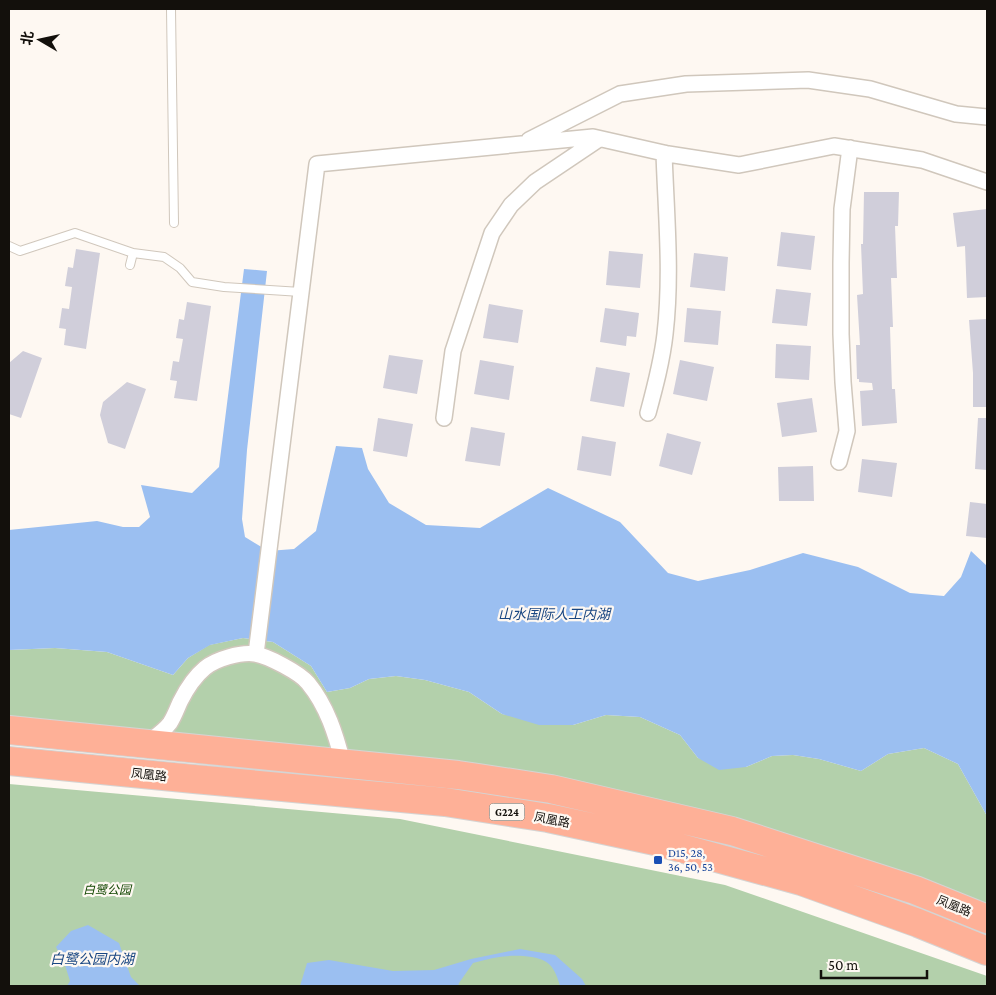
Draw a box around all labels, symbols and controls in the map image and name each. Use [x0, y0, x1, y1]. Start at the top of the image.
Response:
north arrow [15, 15, 65, 65]
text: 北 [18, 30, 36, 46]
water label: 山水国际人工内湖 [498, 606, 612, 622]
street label: 凤凰路 [130, 766, 168, 784]
road number: G224 [490, 804, 524, 820]
street label: 凤凰路 [533, 810, 571, 830]
place label: D15, 28, 36, 50, 53 [668, 846, 713, 874]
marker: D15, 28, 36, 50, 53 [652, 854, 664, 866]
park label: 白鹭公园 [83, 883, 133, 897]
street label: 凤凰路 [935, 893, 973, 919]
scale bar [821, 948, 927, 980]
water label: 白鹭公园内湖 [50, 951, 136, 967]
text: 50 m [828, 957, 858, 973]

